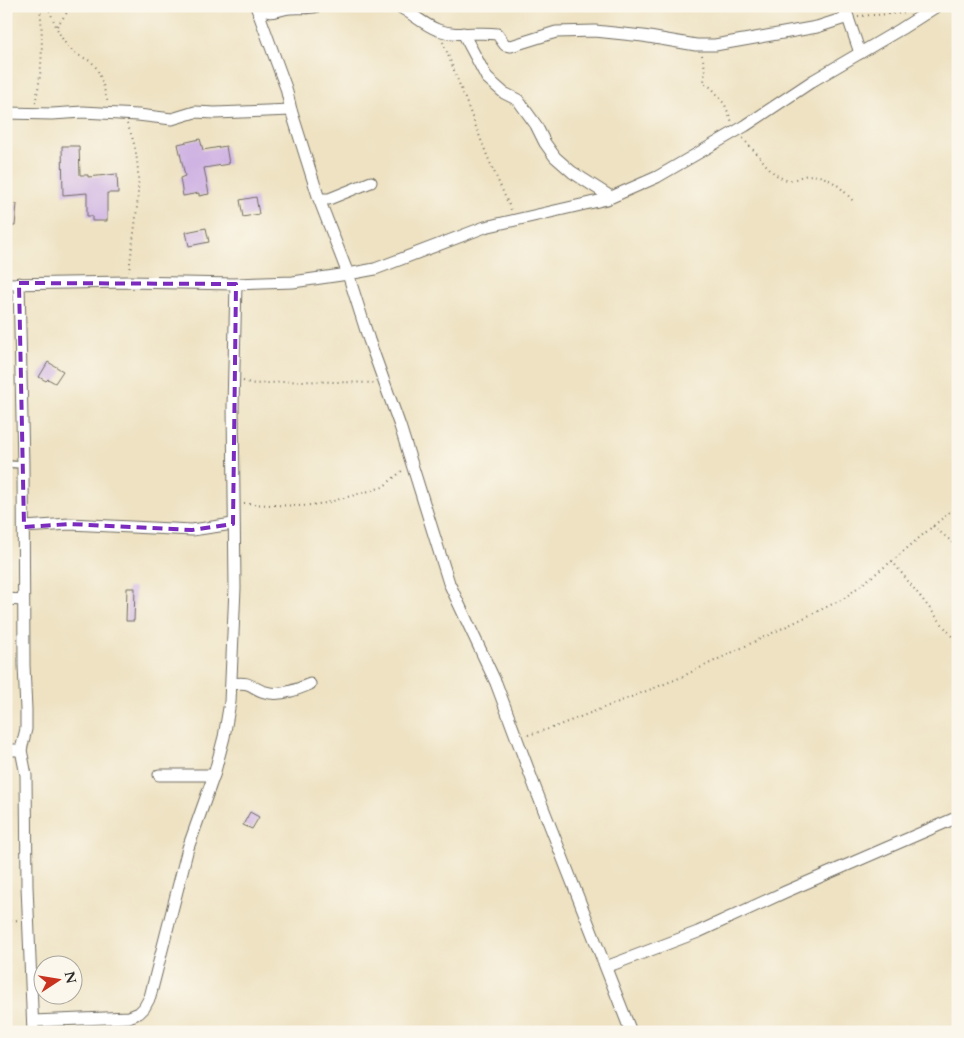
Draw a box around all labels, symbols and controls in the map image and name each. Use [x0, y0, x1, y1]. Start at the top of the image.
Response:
north arrow [32, 956, 82, 1006]
text: N [60, 969, 81, 985]

